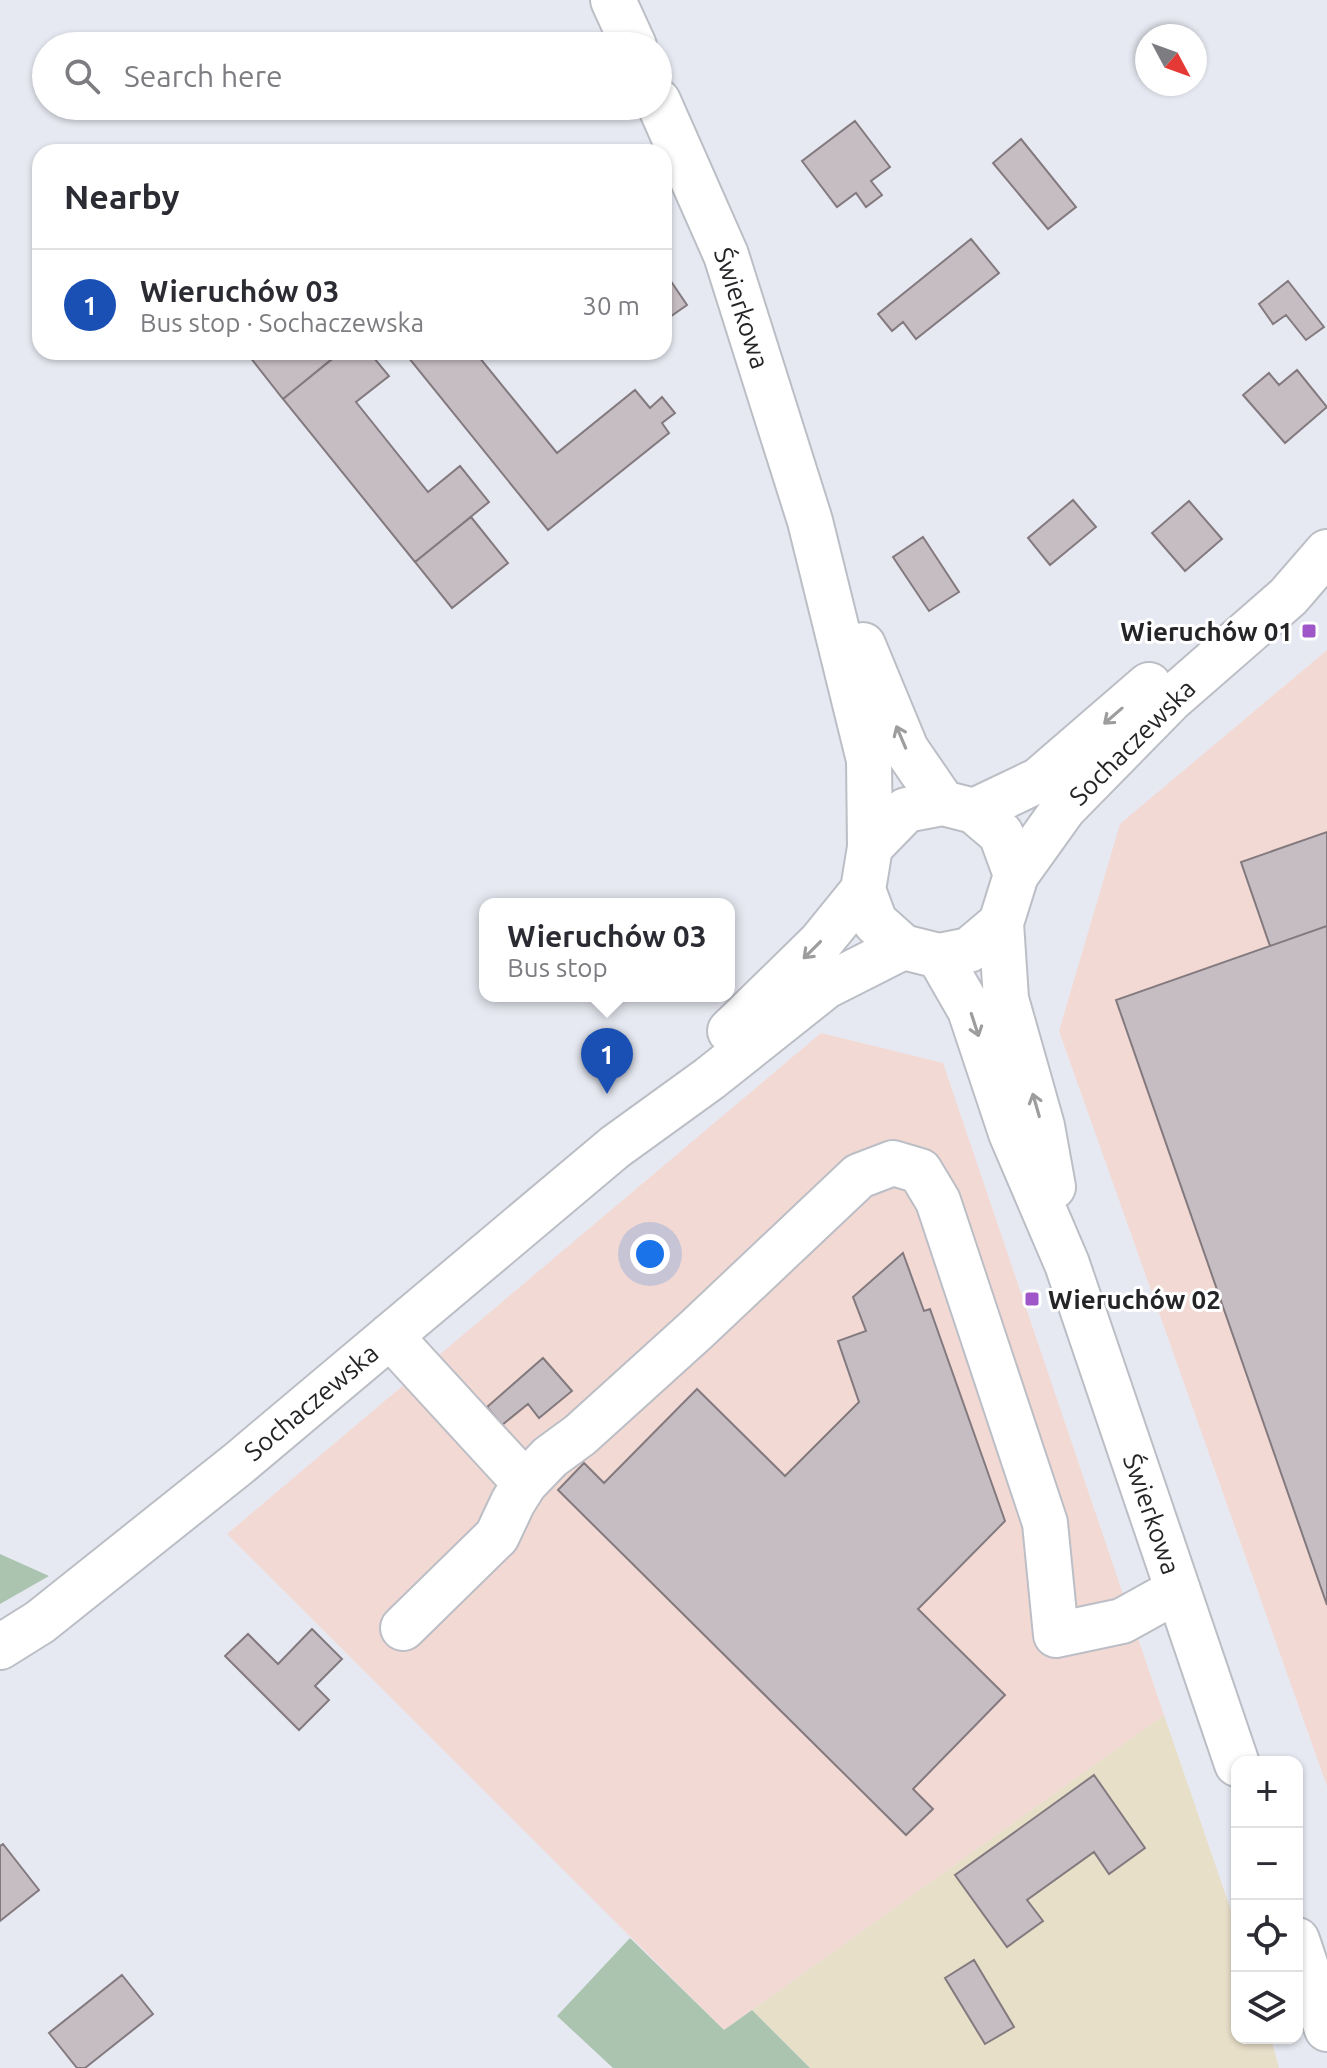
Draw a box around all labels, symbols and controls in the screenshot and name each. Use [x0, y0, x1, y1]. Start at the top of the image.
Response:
north arrow [1135, 24, 1207, 96]
search box [32, 32, 672, 120]
icon: search [60, 54, 104, 98]
text: Search here [124, 59, 283, 93]
text: Nearby [64, 177, 179, 215]
street label: Świerkowa [709, 244, 775, 372]
text: Wieruchów 03 [140, 274, 339, 308]
text: 1 [83, 291, 97, 320]
text: 30 m [582, 291, 640, 320]
text: Bus stop · Sochaczewska [140, 308, 424, 337]
place label: Wieruchów 01 [1120, 617, 1293, 646]
marker: Wieruchów 01 [1300, 622, 1318, 640]
street label: Sochaczewska [1063, 673, 1201, 811]
one-way arrow [1103, 707, 1124, 725]
one-way arrow [893, 725, 908, 750]
popup [479, 898, 735, 1002]
text: Wieruchów 03 [507, 919, 707, 953]
one-way arrow [803, 940, 822, 960]
text: Bus stop [507, 953, 608, 982]
one-way arrow [968, 1013, 983, 1038]
pin: 1 [581, 1028, 633, 1094]
one-way arrow [1028, 1093, 1043, 1119]
your location [630, 1234, 670, 1274]
place label: Wieruchów 02 [1048, 1285, 1221, 1314]
marker: Wieruchów 02 [1023, 1290, 1041, 1308]
street label: Sochaczewska [238, 1338, 384, 1466]
street label: Świerkowa [1118, 1450, 1186, 1578]
map controls [1231, 1756, 1303, 2044]
button: + [1231, 1756, 1303, 1828]
button: − [1231, 1828, 1303, 1900]
button: locate [1231, 1900, 1303, 1972]
button: layers [1231, 1972, 1303, 2044]

